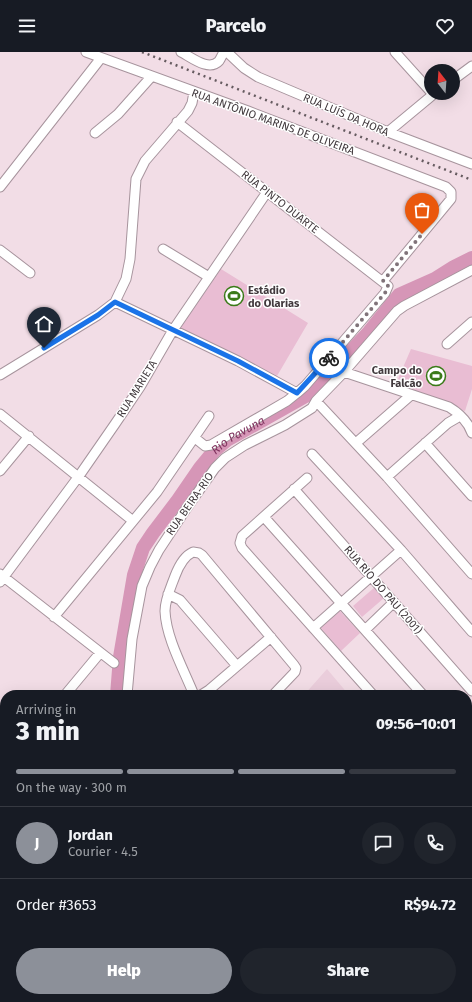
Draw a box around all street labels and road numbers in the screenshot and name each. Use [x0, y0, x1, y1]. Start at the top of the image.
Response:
street label: RUA ANTÔNIO MARINS DE OLIVEIRA [190, 85, 357, 158]
street label: RUA LUÍS DA HORA [301, 90, 392, 139]
street label: RUA PINTO DUARTE [239, 168, 321, 236]
street label: RUA MARIETA [114, 357, 160, 420]
street label: RUA BEIRA-RIO [164, 470, 216, 538]
street label: RUA RIO DO PAU (2001) [341, 543, 425, 637]

